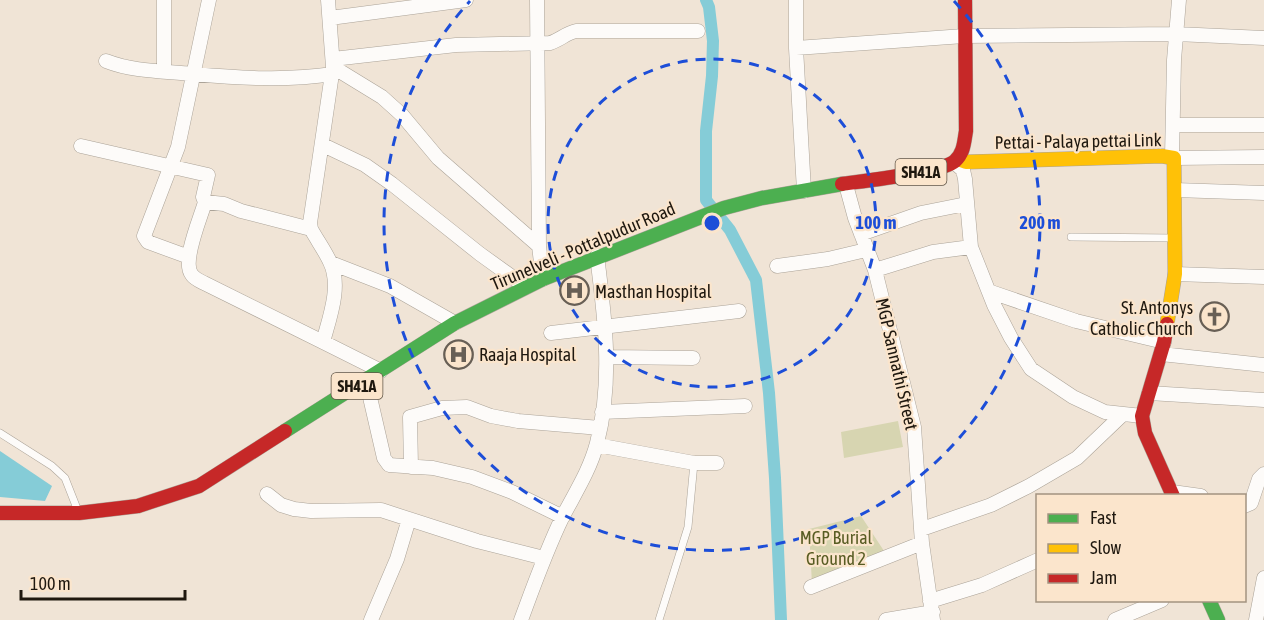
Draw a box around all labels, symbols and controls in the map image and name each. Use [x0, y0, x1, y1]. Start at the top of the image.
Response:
street label: Pettai - Palaya pettai Link [994, 129, 1162, 153]
road number: SH41A [896, 159, 946, 185]
street label: Tirunelveli - Pottalpudur Road [488, 198, 678, 294]
text: 100 m [856, 212, 896, 233]
text: 200 m [1020, 212, 1060, 233]
centre of rings [702, 213, 722, 233]
hospital icon: Masthan Hospital [558, 275, 590, 307]
place label: Masthan Hospital [595, 281, 712, 302]
street label: MGP Sannathi Street [872, 296, 922, 432]
place label: St. Antonys Catholic Church [1090, 297, 1193, 339]
church icon: St. Antonys Catholic Church [1198, 301, 1230, 333]
hospital icon: Raaja Hospital [442, 338, 474, 370]
place label: Raaja Hospital [479, 344, 576, 365]
road number: SH41A [332, 373, 382, 399]
legend [1036, 494, 1246, 602]
text: Fast [1090, 507, 1117, 528]
park label: MGP Burial Ground 2 [800, 527, 873, 569]
text: Slow [1090, 537, 1121, 558]
scale bar [21, 563, 184, 601]
text: Jam [1090, 567, 1117, 588]
text: 100 m [30, 573, 71, 594]

